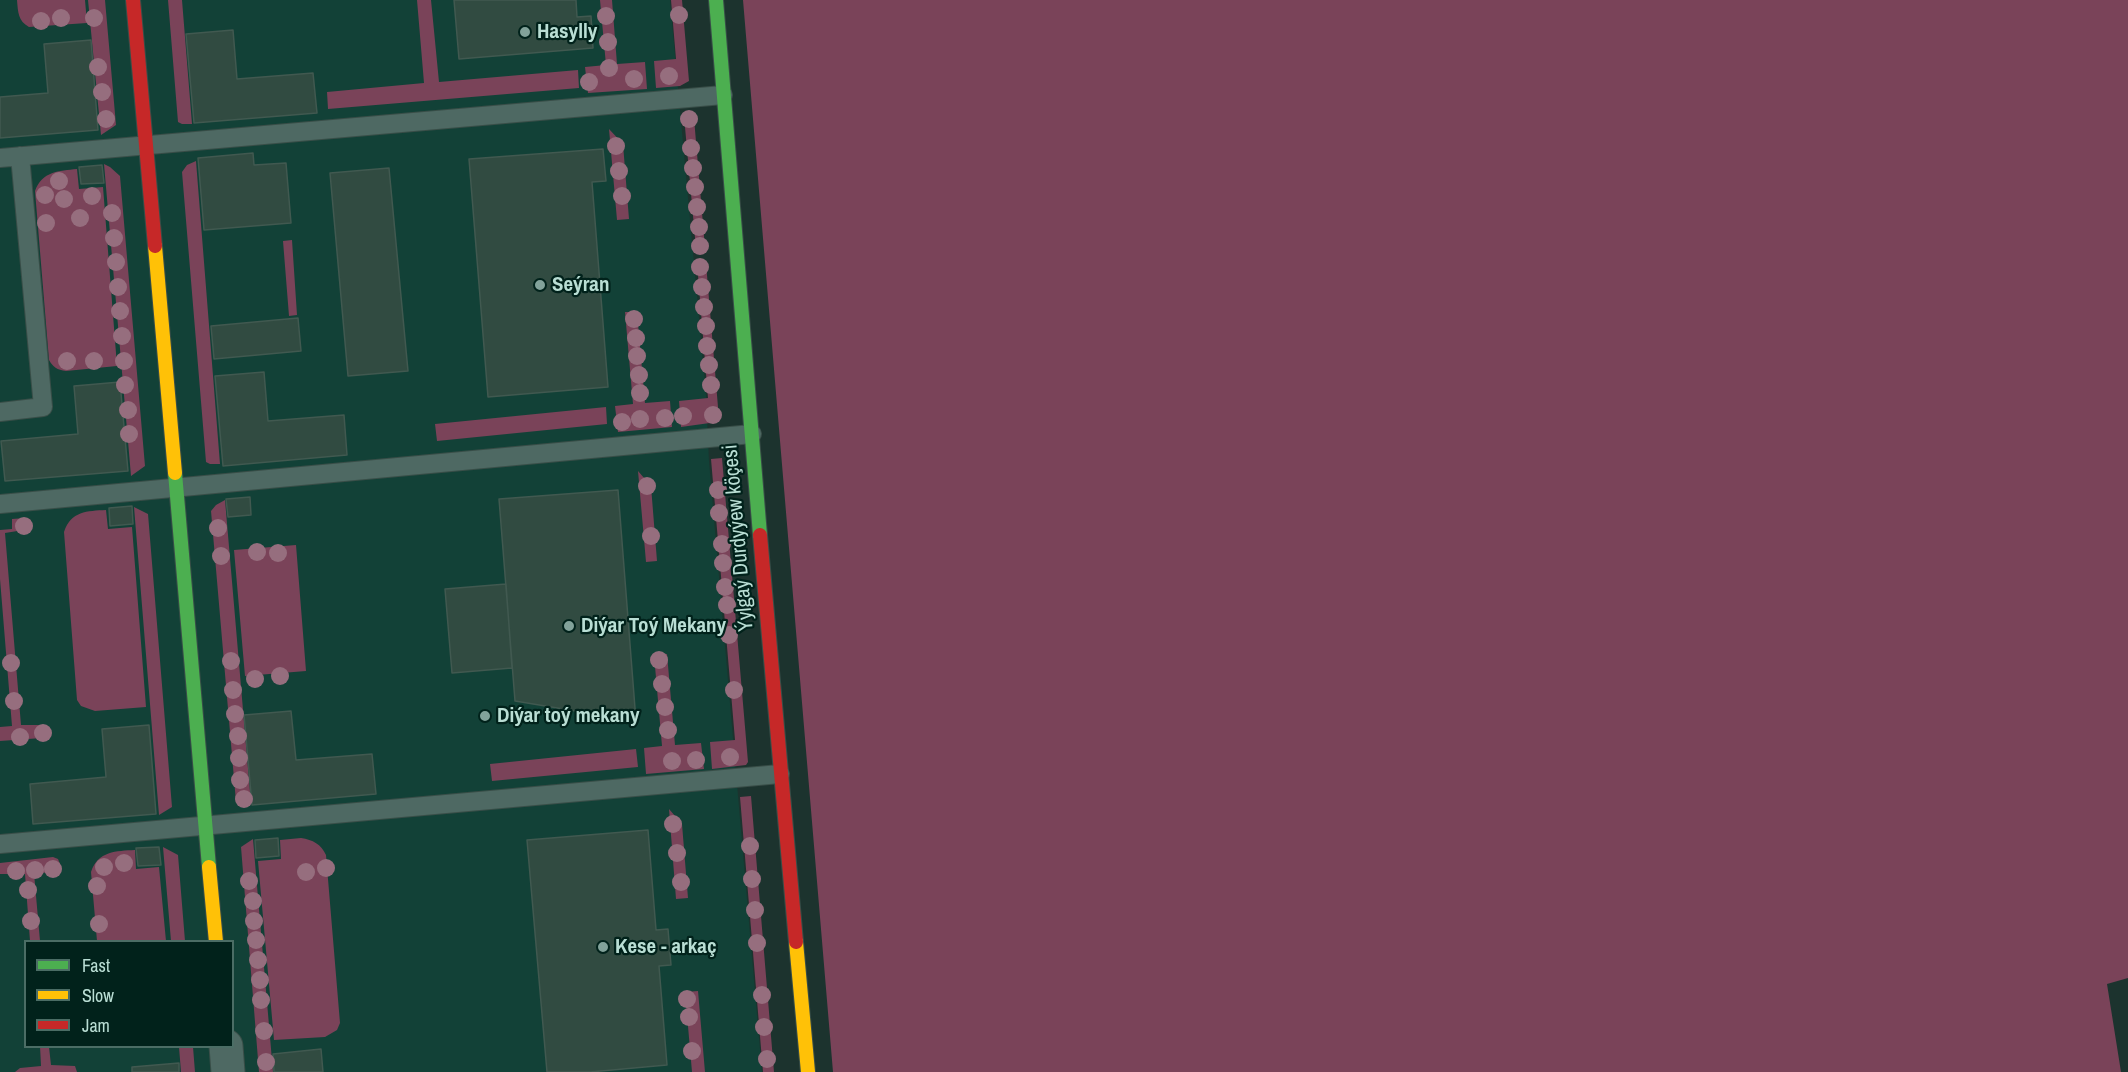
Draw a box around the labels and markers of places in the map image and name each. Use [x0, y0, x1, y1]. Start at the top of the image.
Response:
place label: Hasylly [537, 19, 597, 45]
marker: Hasylly [518, 25, 532, 39]
place label: Seýran [552, 272, 609, 298]
marker: Seýran [533, 278, 547, 292]
place label: Diýar Toý Mekany [581, 613, 726, 639]
marker: Diýar Toý Mekany [562, 619, 576, 633]
place label: Diýar toý mekany [497, 703, 640, 729]
marker: Diýar toý mekany [478, 709, 492, 723]
place label: Kese - arkaç [615, 934, 716, 960]
marker: Kese - arkaç [596, 940, 610, 954]

